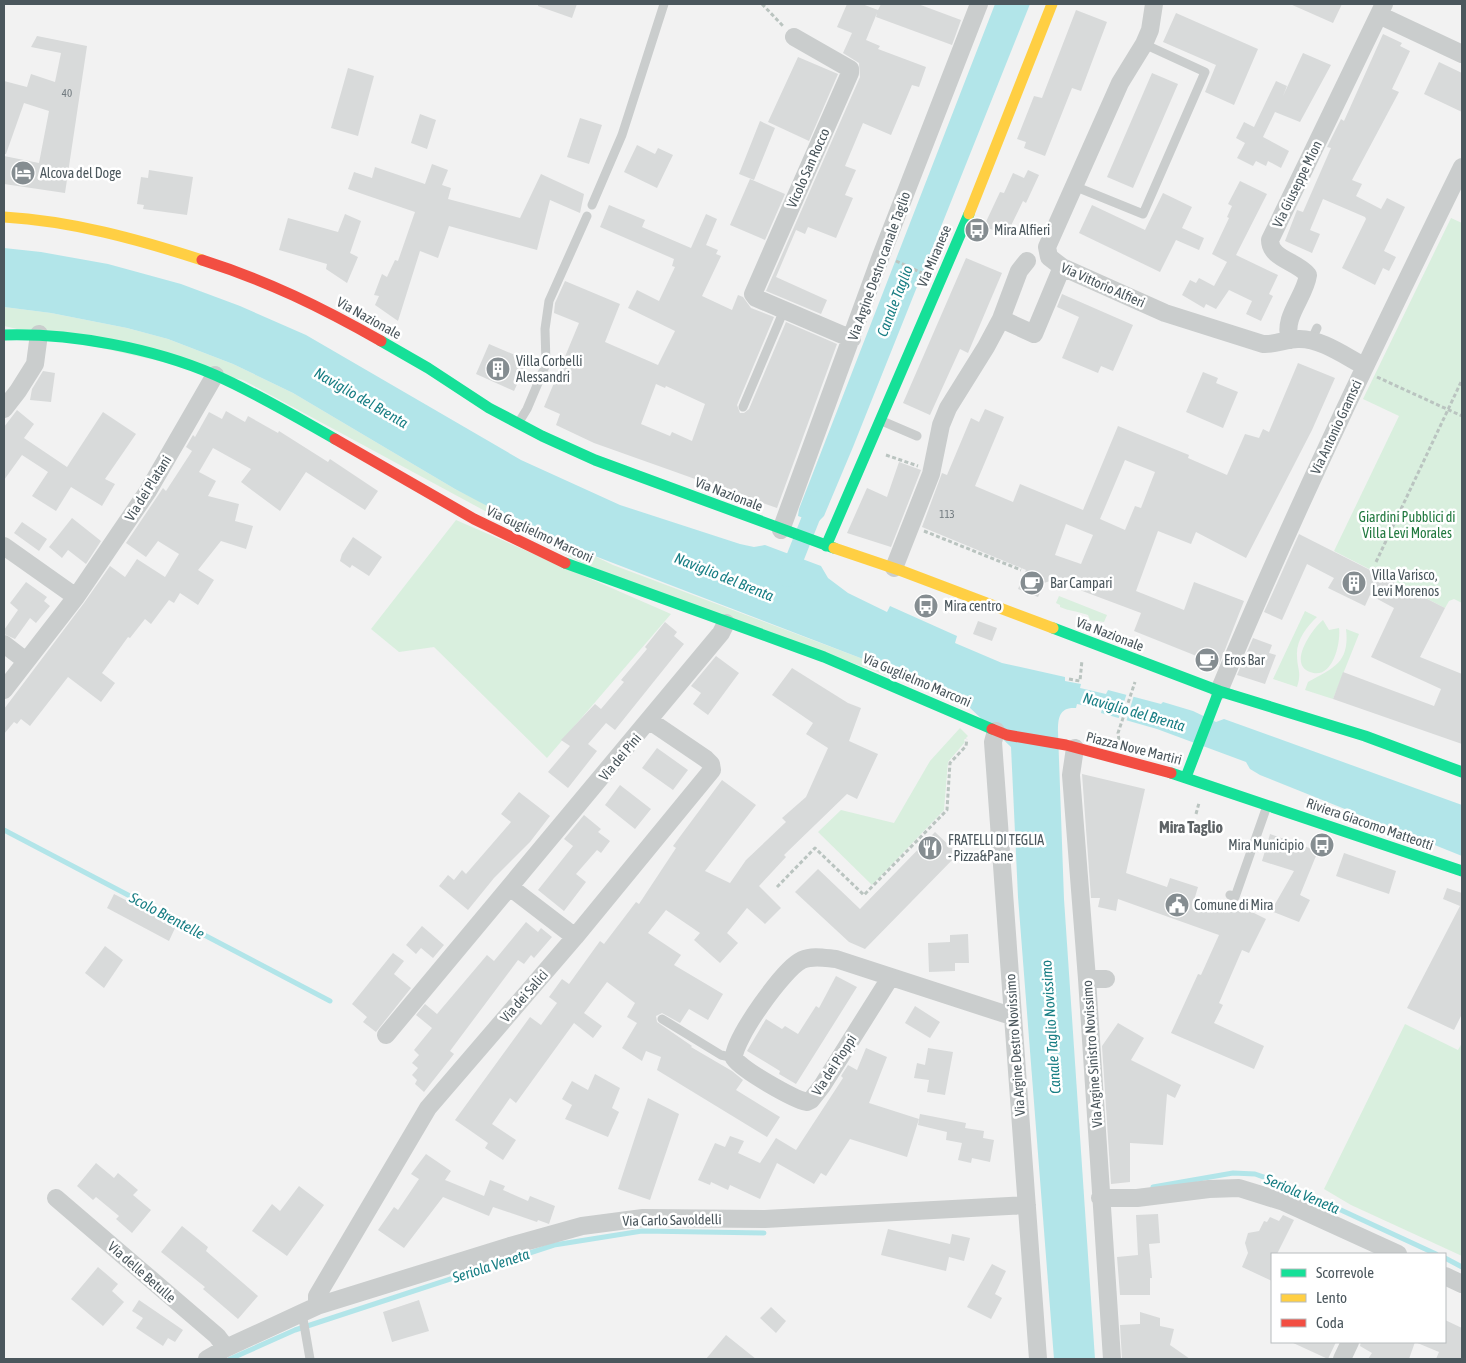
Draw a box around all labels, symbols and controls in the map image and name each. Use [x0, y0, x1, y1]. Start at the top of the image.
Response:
house number: 40 [62, 87, 72, 99]
street label: Vicolo San Rocco [783, 126, 833, 210]
street label: Via Giuseppe Mion [1269, 138, 1325, 230]
hotel icon: Alcova del Doge [10, 160, 36, 186]
place label: Alcova del Doge [40, 165, 121, 181]
street label: Via Argine Destro canale Taglio [845, 189, 913, 343]
bus stop icon: Mira Alfieri [964, 217, 990, 243]
place label: Mira Alfieri [994, 222, 1050, 238]
street label: Via Miranese [914, 223, 954, 289]
street label: Via Vittorio Alfieri [1058, 259, 1148, 311]
water label: Canale Taglio [873, 263, 916, 339]
street label: Via Nazionale [334, 294, 404, 342]
place label: Villa Corbelli Alessandri [516, 353, 583, 385]
building icon: Villa Corbelli Alessandri [485, 356, 511, 382]
water label: Naviglio del Brenta [311, 364, 411, 431]
street label: Via Antonio Gramsci [1307, 377, 1365, 477]
street label: Via dei Platani [122, 452, 174, 524]
street label: Via Nazionale [693, 474, 765, 514]
street label: Via Guglielmo Marconi [484, 502, 596, 566]
house number: 113 [939, 508, 955, 520]
park label: Giardini Pubblici di Villa Levi Morales [1358, 509, 1456, 541]
water label: Naviglio del Brenta [672, 549, 776, 604]
place label: Villa Varisco, Levi Morenos [1372, 567, 1439, 599]
cafe icon: Bar Campari [1019, 570, 1045, 596]
building icon: Villa Varisco, Levi Morenos [1341, 570, 1367, 596]
place label: Bar Campari [1050, 575, 1113, 591]
bus stop icon: Mira centro [913, 593, 939, 619]
place label: Mira centro [944, 598, 1002, 614]
street label: Via Nazionale [1074, 614, 1146, 654]
cafe icon: Eros Bar [1194, 647, 1220, 673]
street label: Via Guglielmo Marconi [860, 650, 974, 710]
place label: Eros Bar [1224, 652, 1266, 668]
water label: Naviglio del Brenta [1081, 689, 1187, 734]
street label: Piazza Nove Martiri [1085, 728, 1183, 768]
street label: Via dei Pini [596, 730, 644, 784]
street label: Riviera Giacomo Matteotti [1304, 795, 1436, 853]
district label: Mira Taglio [1159, 818, 1224, 836]
place label: FRATELLI DI TEGLIA - Pizza&Pane [948, 832, 1044, 864]
bus stop icon: Mira Municipio [1309, 832, 1335, 858]
restaurant icon: FRATELLI DI TEGLIA - Pizza&Pane [917, 835, 943, 861]
place label: Mira Municipio [1228, 837, 1304, 853]
water label: Scolo Brentelle [126, 888, 208, 943]
public building icon: Comune di Mira [1164, 892, 1190, 918]
place label: Comune di Mira [1194, 897, 1274, 913]
water label: Canale Taglio Novissimo [1037, 960, 1064, 1095]
street label: Via dei Salici [497, 966, 551, 1026]
street label: Via Argine Destro Novissimo [1002, 973, 1028, 1117]
street label: Via Argine Sinistro Novissimo [1079, 980, 1105, 1128]
street label: Via dei Pioppi [808, 1031, 860, 1099]
water label: Seriola Veneta [1261, 1170, 1342, 1217]
street label: Via Carlo Savoldelli [622, 1211, 722, 1229]
street label: Via delle Betulle [105, 1238, 179, 1306]
water label: Seriola Veneta [449, 1245, 531, 1286]
legend [1271, 1253, 1446, 1343]
text: Scorrevole [1316, 1264, 1374, 1281]
text: Lento [1316, 1289, 1347, 1306]
text: Coda [1316, 1314, 1344, 1331]

